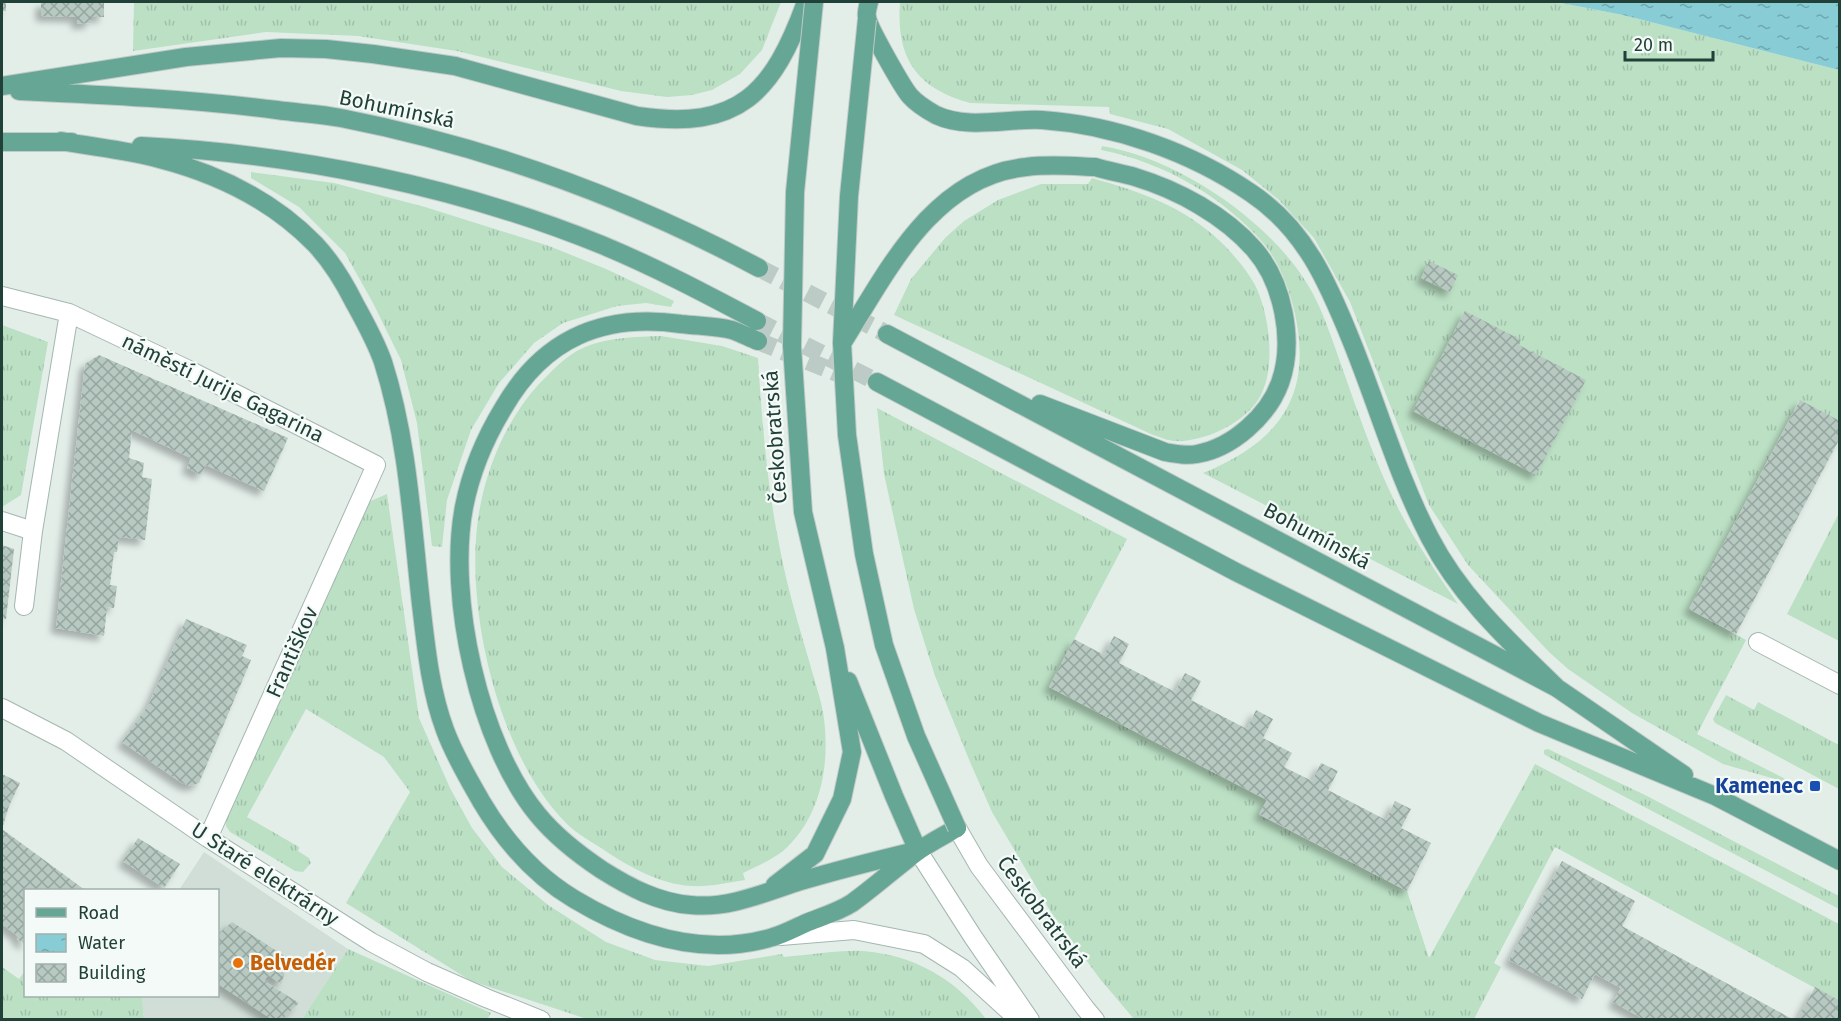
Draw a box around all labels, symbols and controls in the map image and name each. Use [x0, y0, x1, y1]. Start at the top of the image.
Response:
scale bar [1625, 24, 1714, 62]
text: 20 m [1634, 34, 1673, 56]
street label: Bohumínská [337, 84, 457, 134]
street label: náměstí Jurije Gagarina [118, 328, 328, 448]
street label: Českobratrská [757, 369, 793, 505]
street label: Bohumínská [1259, 497, 1375, 575]
street label: Františkov [260, 602, 324, 702]
place label: Kamenec [1715, 773, 1803, 799]
marker: Kamenec [1808, 779, 1822, 793]
street label: U Staré elektrárny [186, 817, 344, 932]
street label: Českobratrská [991, 851, 1093, 973]
legend [24, 889, 219, 997]
text: Road [78, 902, 120, 924]
text: Water [78, 932, 125, 954]
place label: Belvedér [250, 950, 336, 976]
marker: Belvedér [231, 956, 245, 970]
text: Building [78, 962, 146, 984]

